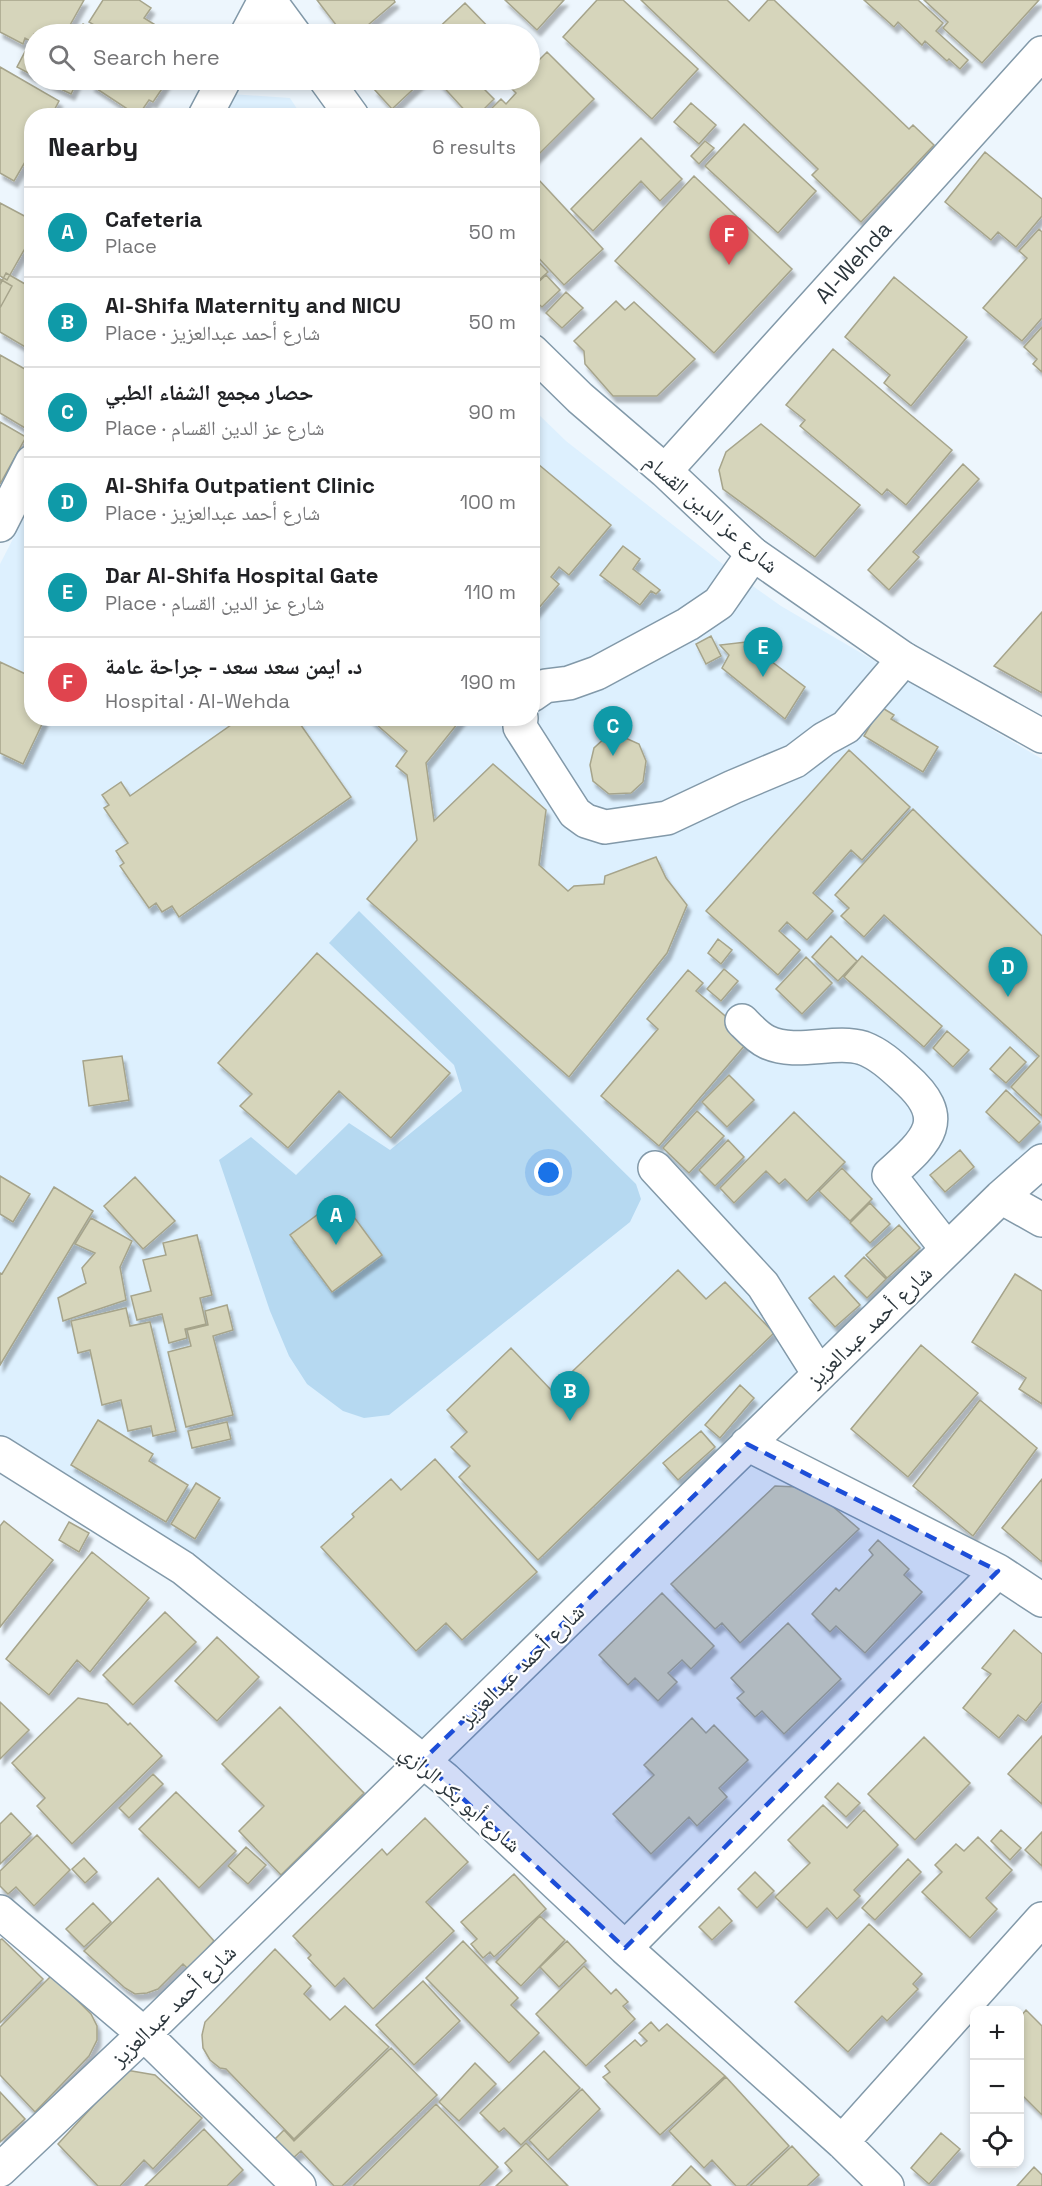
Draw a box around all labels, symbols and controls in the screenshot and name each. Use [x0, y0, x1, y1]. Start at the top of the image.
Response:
search box [24, 24, 540, 90]
icon: search [45, 41, 78, 74]
text: Search here [93, 43, 220, 71]
text: Nearby [48, 130, 138, 164]
text: 6 results [432, 134, 516, 160]
text: Cafeteria [105, 205, 202, 233]
street label: Al-Wehda [809, 215, 897, 309]
pin: F [710, 216, 748, 265]
text: A [61, 219, 74, 245]
text: 50 m [469, 219, 516, 245]
text: Place [105, 233, 157, 259]
text: Al-Shifa Maternity and NICU [105, 291, 401, 319]
text: B [61, 309, 74, 335]
text: 50 m [469, 309, 516, 335]
text: Place · شارع أحمد عبدالعزيز [105, 320, 320, 346]
text: حصار مجمع الشفاء الطبي [105, 378, 314, 406]
text: C [61, 399, 74, 425]
text: 90 m [469, 399, 516, 425]
text: Place · شارع عز الدين القسام [105, 415, 324, 441]
street label: شارع عز الدين القسام [638, 447, 785, 580]
text: Al-Shifa Outpatient Clinic [105, 471, 375, 499]
text: D [61, 489, 74, 515]
text: 100 m [460, 489, 516, 515]
text: Place · شارع أحمد عبدالعزيز [105, 500, 320, 526]
text: Dar Al-Shifa Hospital Gate [105, 561, 378, 589]
text: E [62, 579, 73, 605]
text: 110 m [464, 579, 516, 605]
text: Place · شارع عز الدين القسام [105, 590, 324, 616]
pin: E [744, 628, 783, 677]
text: د. ايمن سعد سعد - جراحة عامة [105, 652, 362, 680]
text: F [62, 669, 73, 695]
text: 190 m [460, 669, 516, 695]
text: Hospital · Al-Wehda [105, 688, 290, 714]
pin: C [594, 706, 632, 756]
pin: D [988, 948, 1028, 997]
your location [534, 1158, 563, 1187]
pin: A [316, 1196, 356, 1245]
street label: شارع أحمد عبدالعزيز [800, 1259, 938, 1394]
pin: B [550, 1372, 590, 1421]
street label: شارع أحمد عبدالعزيز [452, 1598, 590, 1733]
street label: شارع أبو بكر الرازي [392, 1738, 527, 1861]
street label: شارع أحمد عبدالعزيز [104, 1938, 242, 2073]
map controls [970, 2006, 1024, 2168]
button: + [970, 2006, 1024, 2060]
button: − [970, 2060, 1024, 2114]
button: locate [970, 2114, 1024, 2168]

